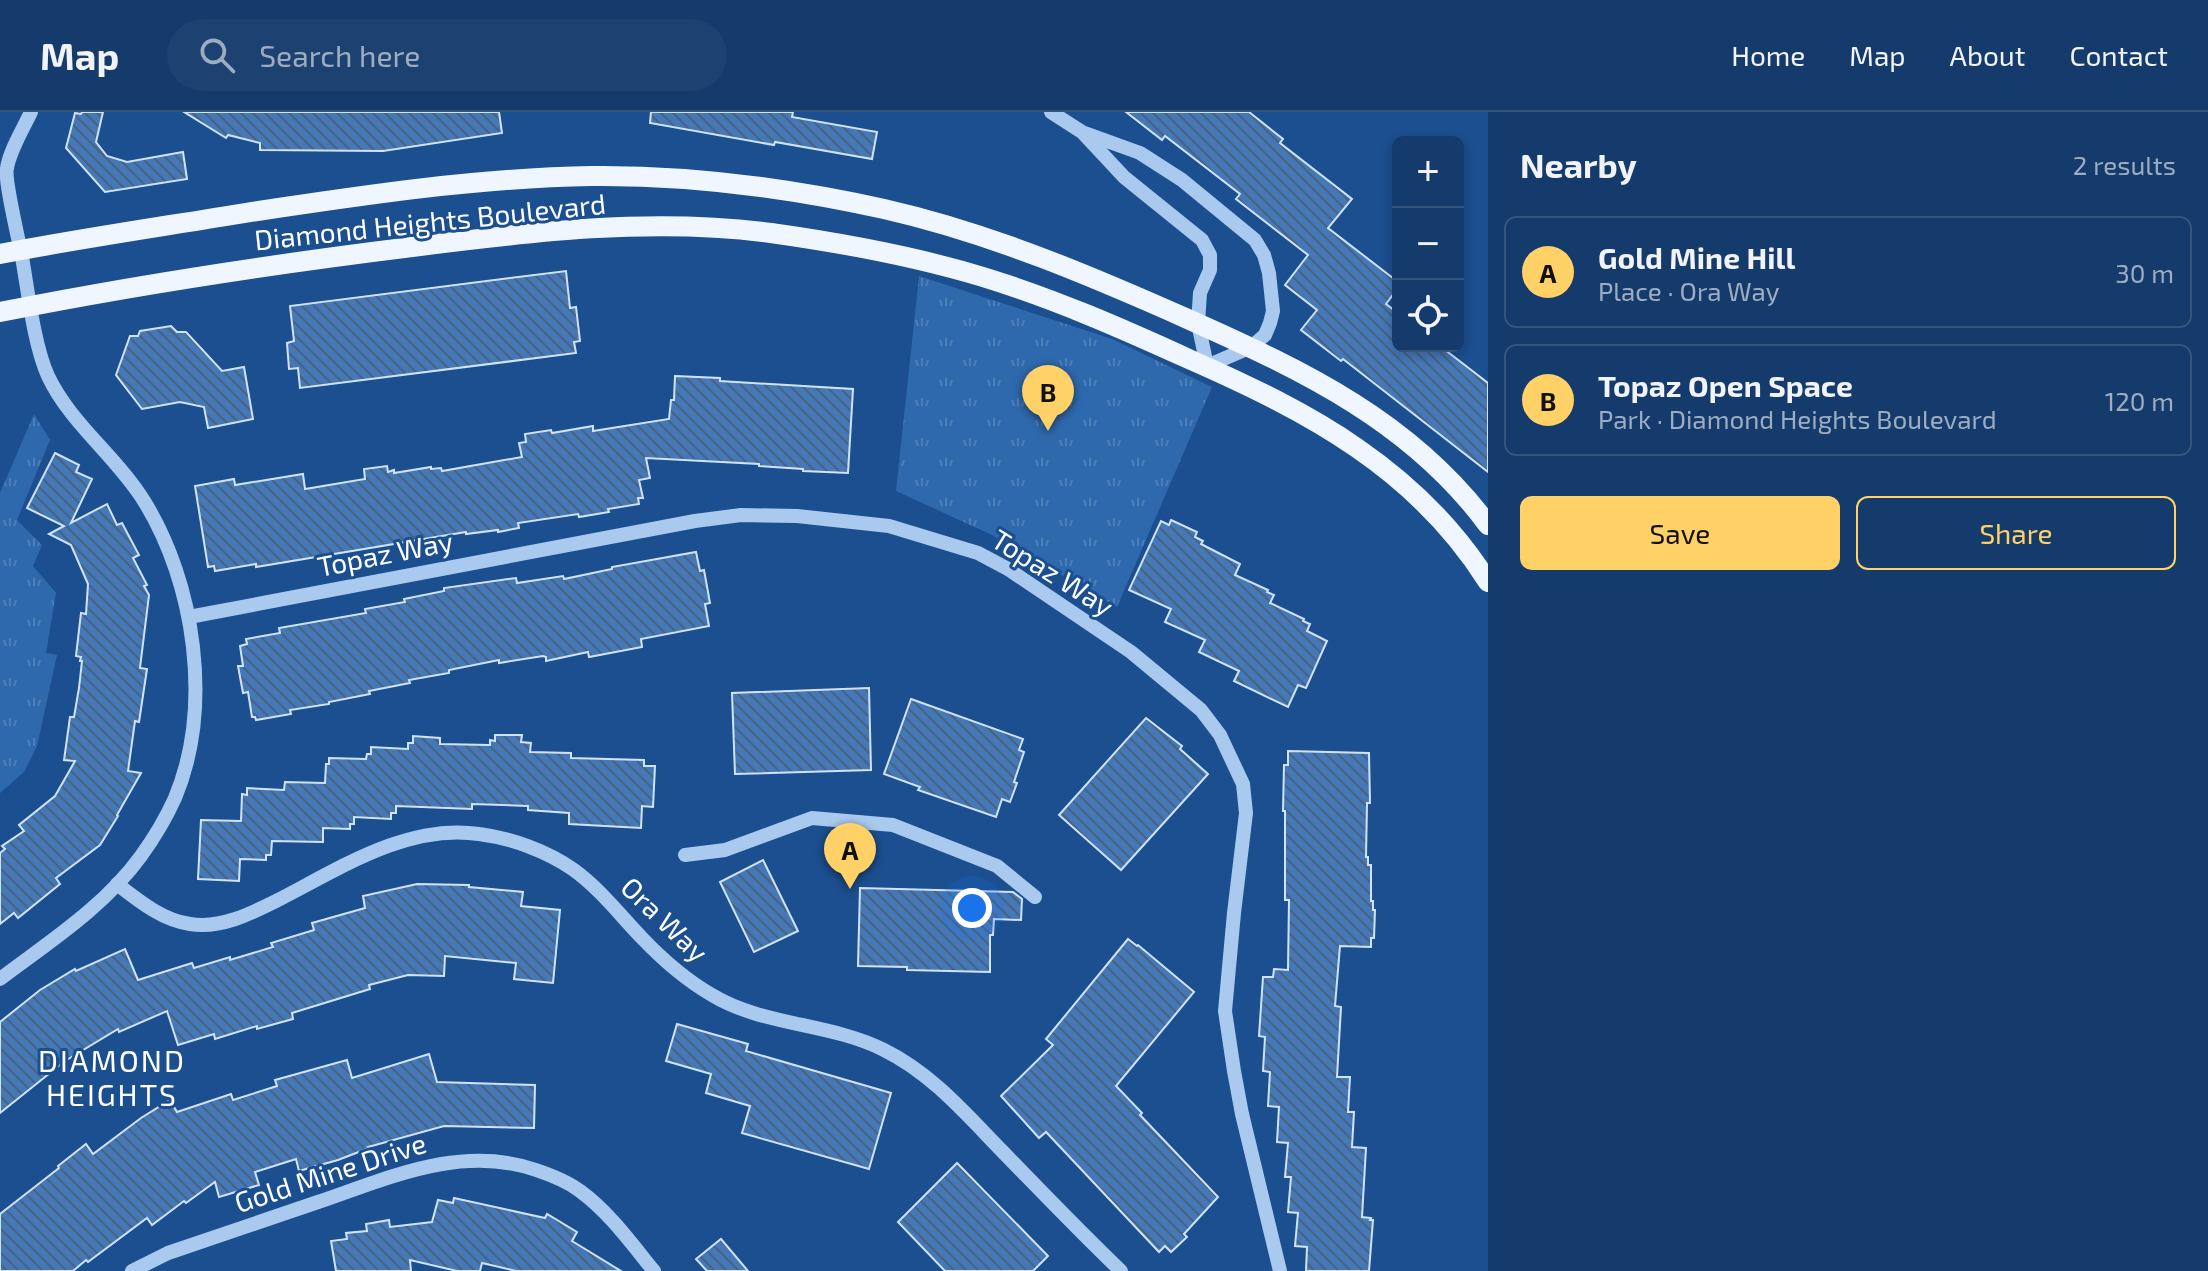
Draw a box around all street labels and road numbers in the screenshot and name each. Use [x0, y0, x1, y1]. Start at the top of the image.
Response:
street label: Diamond Heights Boulevard [253, 186, 607, 256]
street label: Topaz Way [986, 521, 1120, 623]
street label: Topaz Way [314, 523, 456, 583]
street label: Ora Way [614, 869, 716, 969]
street label: Gold Mine Drive [230, 1125, 430, 1219]

